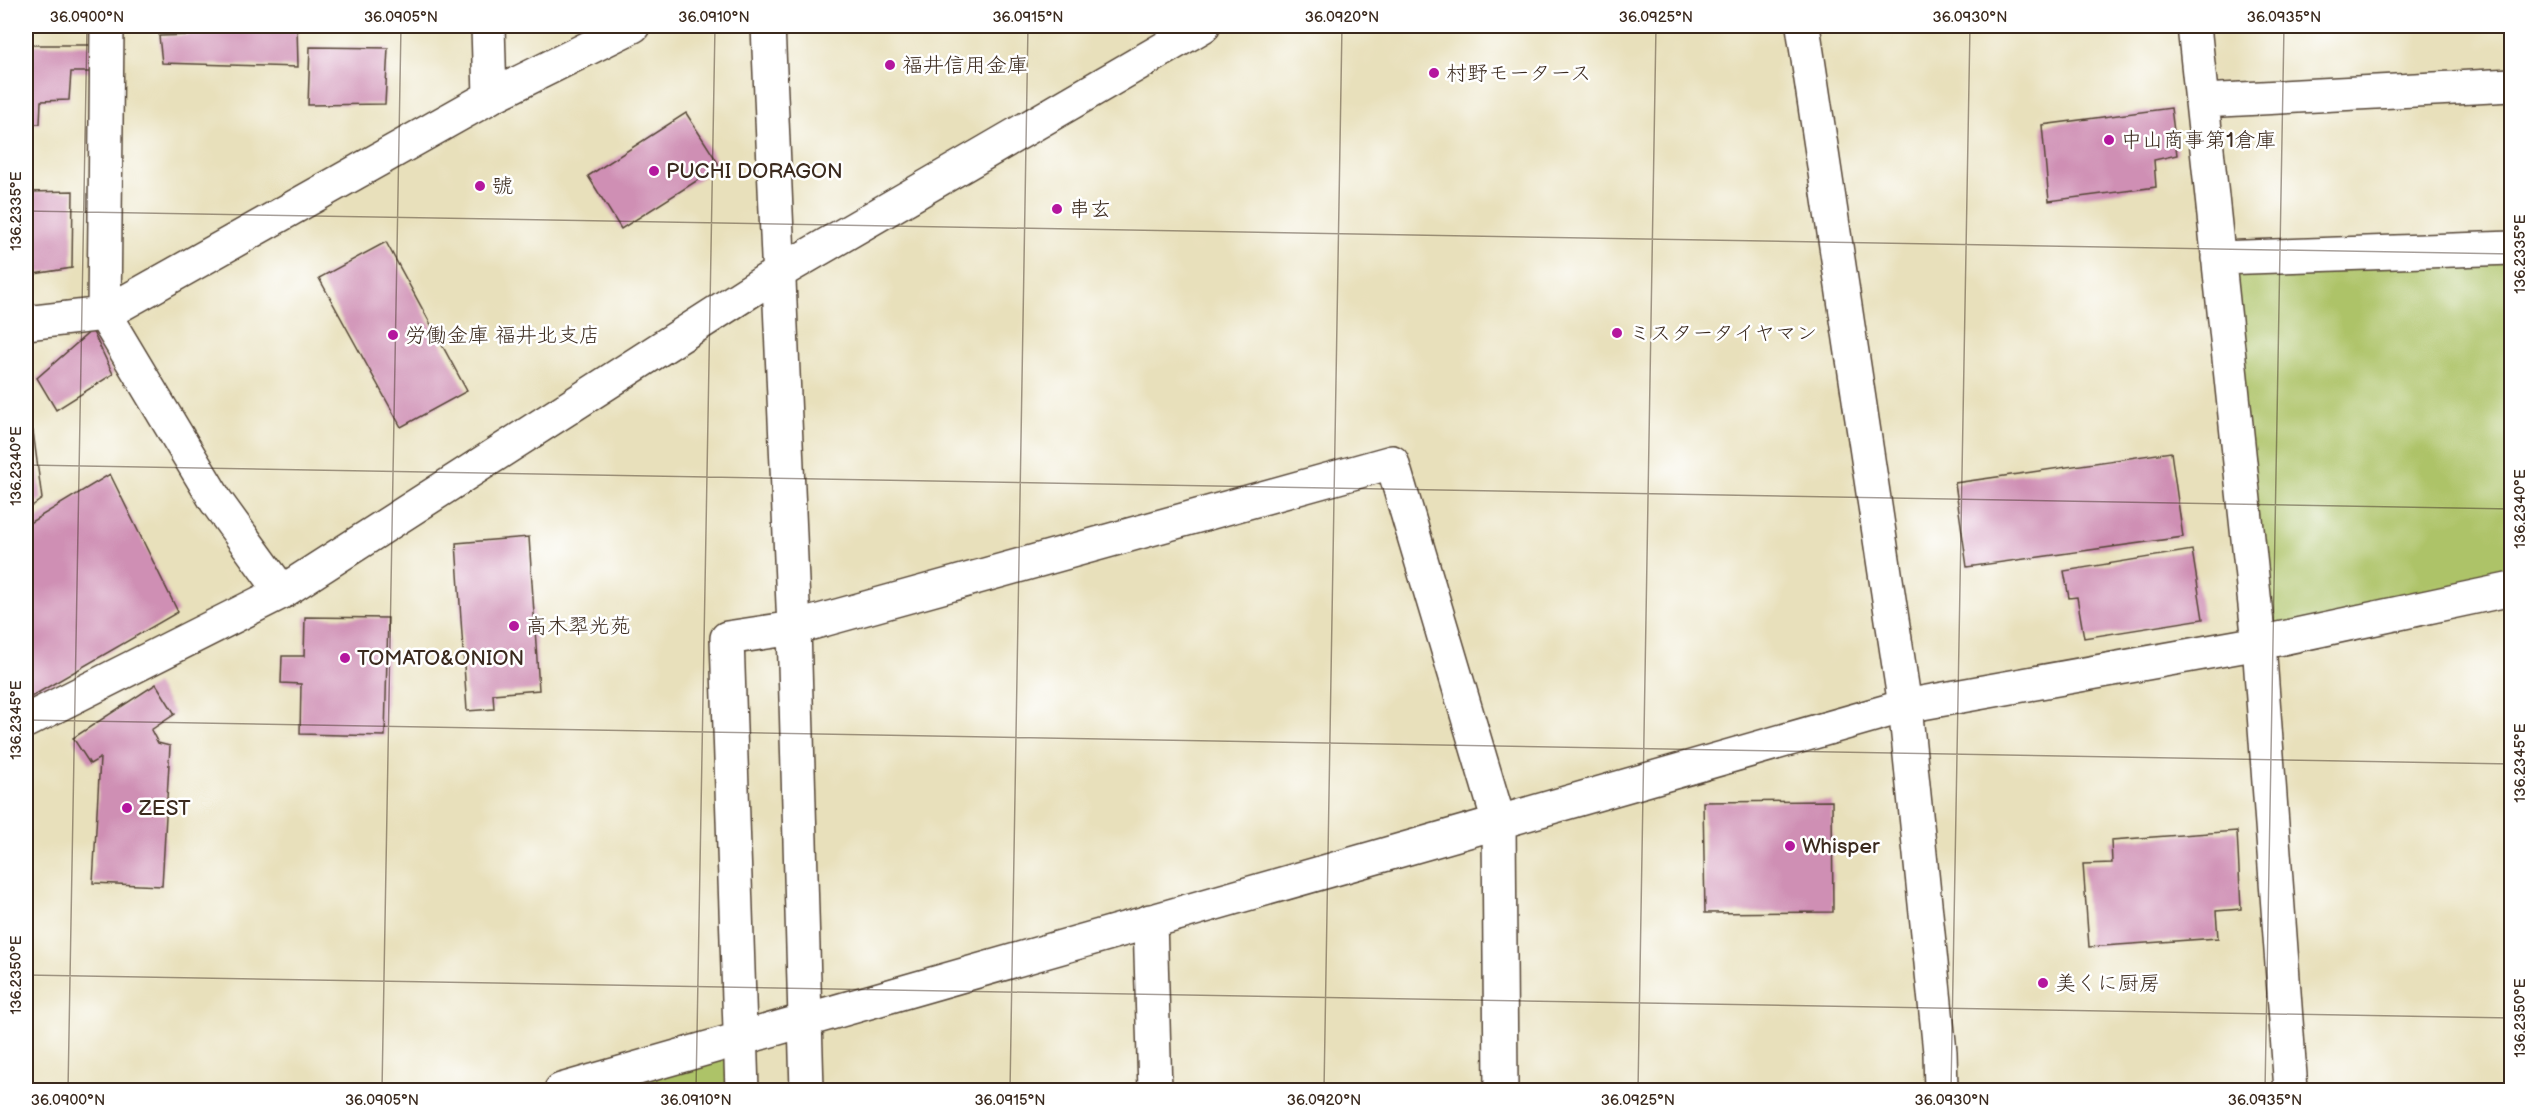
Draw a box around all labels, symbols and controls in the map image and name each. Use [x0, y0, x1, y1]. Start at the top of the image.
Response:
text: 36.0900°N [50, 8, 124, 27]
text: 36.0905°N [364, 8, 438, 27]
text: 36.0910°N [678, 8, 750, 27]
text: 36.0915°N [992, 8, 1064, 27]
text: 36.0920°N [1305, 8, 1379, 27]
text: 36.0925°N [1619, 8, 1693, 27]
text: 36.0930°N [1932, 8, 2008, 27]
text: 36.0935°N [2247, 8, 2321, 27]
place label: 福井信用金庫 [902, 53, 1028, 78]
marker: 福井信用金庫 [883, 58, 897, 72]
place label: 村野モータース [1446, 61, 1591, 86]
marker: 村野モータース [1427, 66, 1441, 80]
place label: 中山商事第1倉庫 [2121, 128, 2276, 153]
marker: 中山商事第1倉庫 [2102, 133, 2116, 147]
place label: PUCHI DORAGON [666, 159, 843, 184]
marker: PUCHI DORAGON [647, 164, 661, 178]
text: 136.2335°E [7, 171, 26, 251]
place label: 號 [492, 174, 513, 199]
marker: 號 [473, 179, 487, 193]
place label: 串玄 [1069, 197, 1111, 222]
marker: 串玄 [1050, 202, 1064, 216]
text: 136.2335°E [2511, 214, 2530, 294]
place label: ミスタータイヤマン [1629, 321, 1817, 346]
place label: 労働金庫 福井北支店 [405, 323, 600, 348]
marker: ミスタータイヤマン [1610, 326, 1624, 340]
marker: 労働金庫 福井北支店 [386, 328, 400, 342]
text: 136.2340°E [7, 426, 26, 506]
text: 136.2340°E [2511, 469, 2530, 549]
place label: 高木翆光苑 [526, 614, 631, 639]
marker: 高木翆光苑 [507, 619, 521, 633]
place label: TOMATO&ONION [357, 646, 524, 671]
marker: TOMATO&ONION [338, 651, 352, 665]
text: 136.2345°E [7, 680, 26, 760]
text: 136.2345°E [2511, 723, 2530, 803]
place label: ZEST [138, 796, 191, 821]
marker: ZEST [120, 801, 134, 815]
place label: Whisper [1802, 834, 1880, 859]
marker: Whisper [1783, 839, 1797, 853]
text: 136.2350°E [7, 935, 26, 1015]
place label: 美くに厨房 [2055, 971, 2160, 996]
marker: 美くに厨房 [2036, 976, 2050, 990]
text: 136.2350°E [2511, 978, 2530, 1058]
text: 36.0900°N [31, 1091, 105, 1110]
text: 36.0905°N [345, 1091, 419, 1110]
text: 36.0910°N [660, 1091, 732, 1110]
text: 36.0915°N [974, 1091, 1046, 1110]
text: 36.0920°N [1287, 1091, 1361, 1110]
text: 36.0925°N [1601, 1091, 1675, 1110]
text: 36.0930°N [1914, 1091, 1990, 1110]
text: 36.0935°N [2228, 1091, 2302, 1110]

